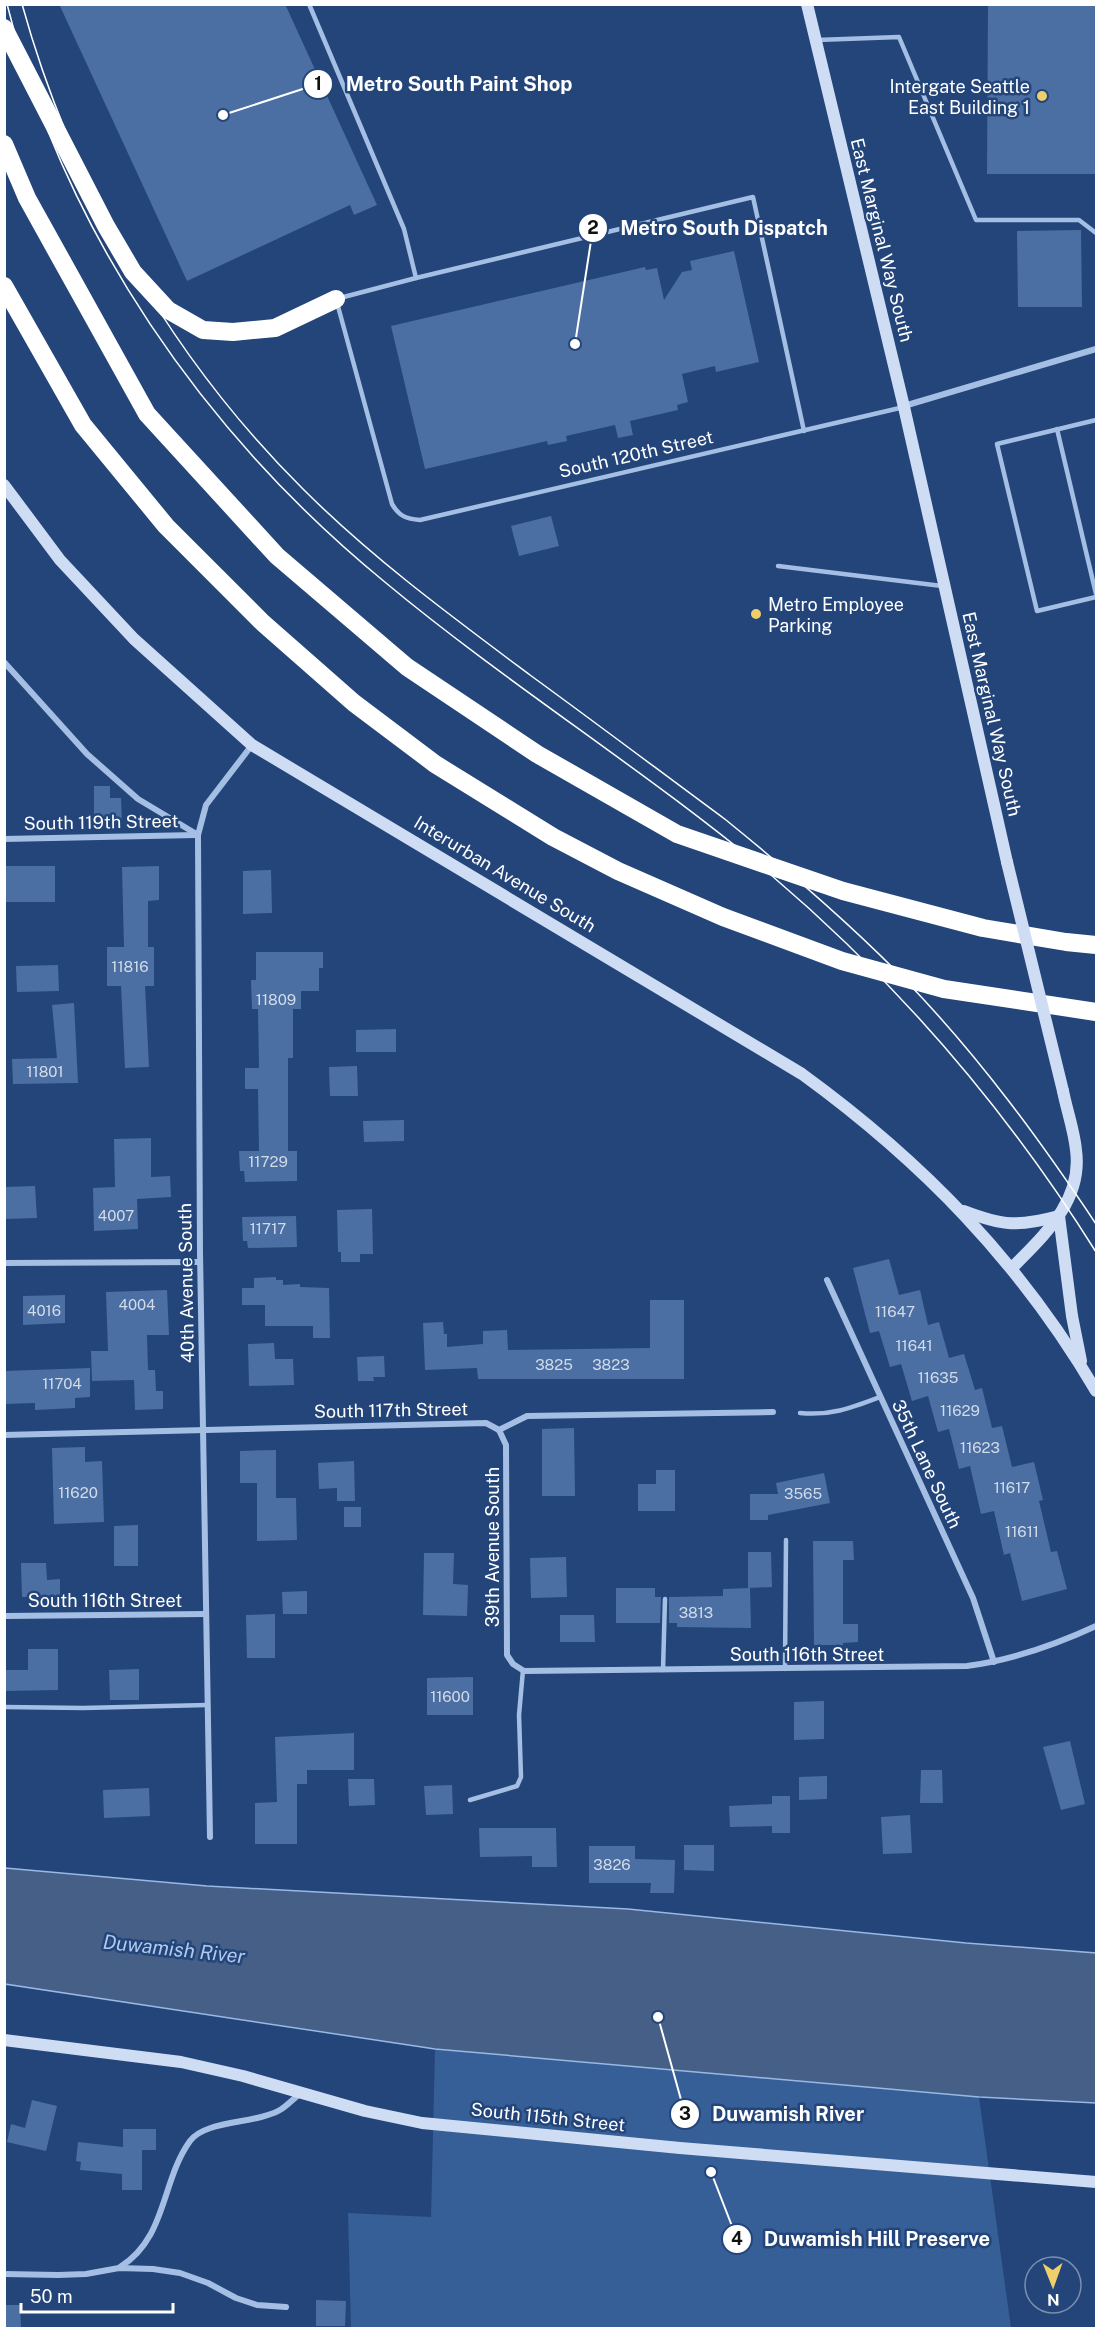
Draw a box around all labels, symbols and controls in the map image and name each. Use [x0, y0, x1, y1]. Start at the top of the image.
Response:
callout: Metro South Paint Shop [303, 65, 584, 103]
text: Metro South Paint Shop [346, 72, 572, 96]
text: 1 [314, 73, 322, 94]
place label: Intergate Seattle East Building 1 [889, 76, 1030, 118]
marker: Intergate Seattle East Building 1 [1035, 89, 1049, 103]
street label: East Marginal Way South [846, 136, 918, 344]
callout: Metro South Dispatch [578, 209, 840, 247]
text: Metro South Dispatch [620, 216, 828, 240]
text: 2 [587, 217, 599, 238]
street label: South 120th Street [557, 426, 715, 482]
place label: Metro Employee Parking [768, 594, 904, 636]
marker: Metro Employee Parking [749, 607, 763, 621]
street label: East Marginal Way South [958, 610, 1026, 818]
street label: South 119th Street [24, 810, 178, 834]
street label: Interurban Avenue South [410, 811, 600, 937]
house number: 11816 [111, 958, 149, 975]
house number: 11809 [256, 991, 296, 1008]
house number: 11801 [26, 1063, 64, 1080]
house number: 11729 [248, 1153, 288, 1170]
street label: 40th Avenue South [174, 1203, 198, 1363]
house number: 4007 [98, 1207, 134, 1224]
house number: 11717 [250, 1220, 286, 1237]
house number: 4004 [118, 1296, 156, 1313]
house number: 4016 [27, 1302, 61, 1319]
house number: 11647 [875, 1303, 915, 1320]
house number: 11641 [895, 1337, 933, 1354]
house number: 3825 [535, 1356, 573, 1373]
house number: 3823 [592, 1356, 630, 1373]
house number: 11635 [918, 1369, 958, 1386]
house number: 11704 [42, 1375, 82, 1392]
street label: 35th Lane South [888, 1396, 966, 1532]
street label: South 117th Street [314, 1398, 468, 1422]
house number: 11629 [940, 1402, 980, 1419]
house number: 11623 [960, 1439, 1000, 1456]
street label: 39th Avenue South [482, 1467, 503, 1627]
house number: 11617 [994, 1479, 1030, 1496]
house number: 11620 [58, 1484, 98, 1501]
house number: 3565 [784, 1485, 822, 1502]
house number: 11611 [1005, 1523, 1039, 1540]
street label: South 116th Street [28, 1590, 182, 1611]
house number: 3813 [679, 1604, 713, 1621]
street label: South 116th Street [730, 1644, 884, 1665]
house number: 11600 [430, 1688, 470, 1705]
house number: 3826 [593, 1856, 631, 1873]
water label: Duwamish River [102, 1930, 247, 1968]
callout: Duwamish River [670, 2095, 877, 2133]
street label: South 115th Street [470, 2098, 626, 2136]
text: Duwamish River [712, 2102, 864, 2126]
text: 3 [679, 2103, 691, 2124]
callout: Duwamish Hill Preserve [722, 2220, 1002, 2258]
text: Duwamish Hill Preserve [764, 2227, 990, 2251]
text: 4 [731, 2228, 743, 2249]
north arrow [1023, 2255, 1083, 2315]
scale bar [21, 2276, 172, 2314]
text: 50 m [30, 2286, 73, 2307]
text: N [1047, 2290, 1060, 2309]

